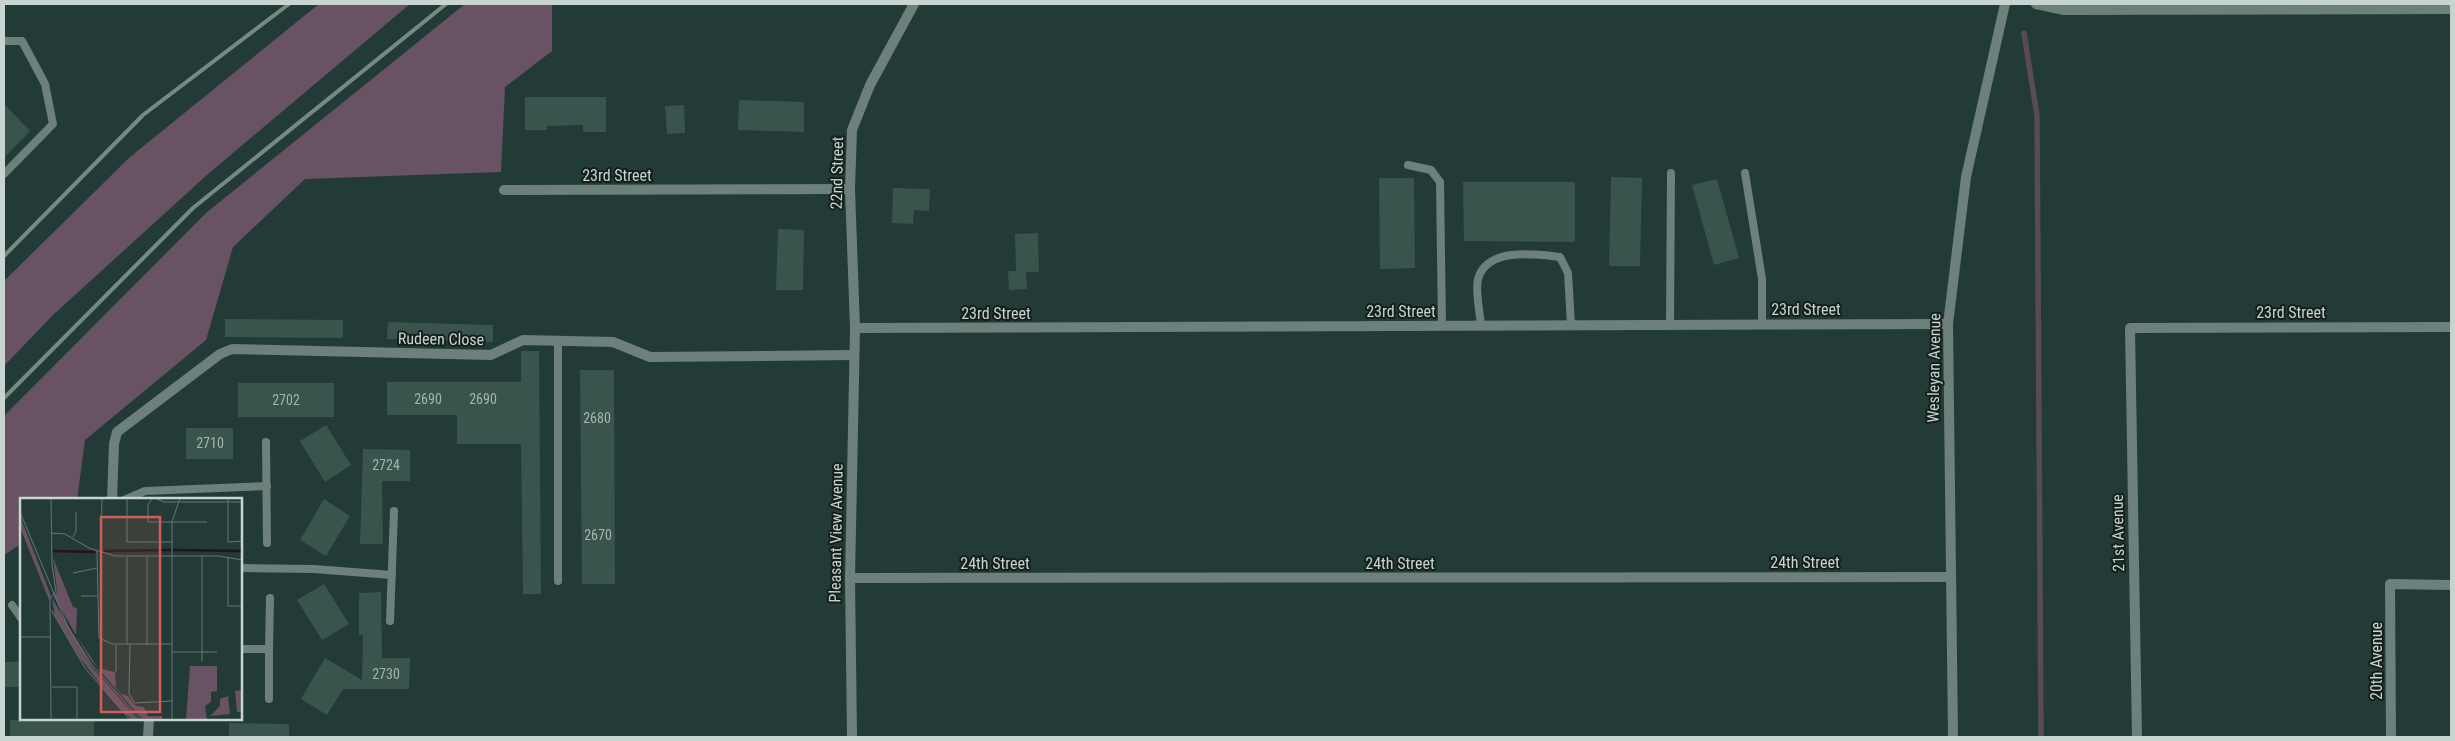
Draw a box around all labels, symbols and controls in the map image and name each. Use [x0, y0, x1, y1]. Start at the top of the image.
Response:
street label: 22nd Street [827, 136, 847, 209]
street label: 23rd Street [582, 166, 652, 185]
street label: 23rd Street [1771, 300, 1841, 319]
street label: 23rd Street [1366, 302, 1436, 321]
street label: 23rd Street [2256, 303, 2326, 322]
street label: 23rd Street [961, 304, 1031, 323]
street label: Wesleyan Avenue [1924, 313, 1944, 423]
street label: Rudeen Close [398, 329, 484, 349]
house number: 2690 [414, 391, 442, 407]
house number: 2690 [469, 391, 497, 407]
house number: 2702 [272, 392, 300, 408]
house number: 2680 [583, 410, 611, 426]
house number: 2710 [196, 435, 224, 451]
house number: 2724 [372, 457, 400, 473]
street label: Pleasant View Avenue [825, 463, 847, 603]
street label: 21st Avenue [2108, 494, 2128, 572]
inset map [20, 498, 242, 721]
house number: 2670 [584, 527, 612, 543]
street label: 24th Street [1770, 553, 1840, 572]
street label: 24th Street [960, 554, 1030, 573]
street label: 24th Street [1365, 554, 1435, 573]
street label: 20th Avenue [2367, 622, 2386, 700]
house number: 2730 [372, 666, 400, 682]

